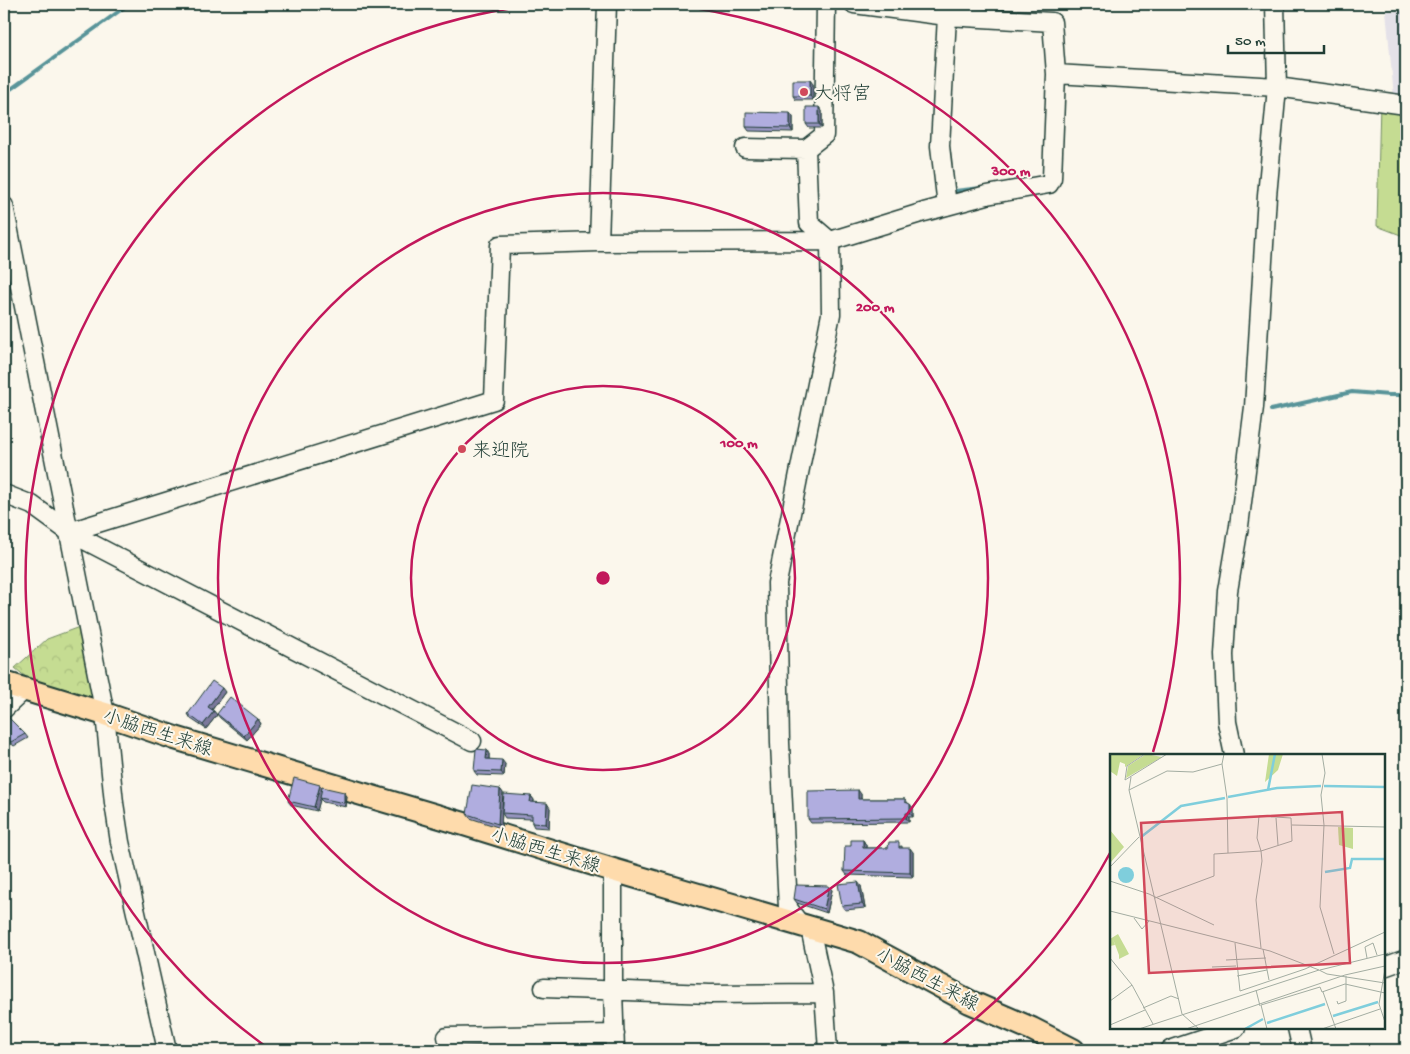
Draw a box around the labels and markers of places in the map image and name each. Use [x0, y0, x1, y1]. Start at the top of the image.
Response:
place label: 大将宮 [814, 83, 871, 107]
marker: 大将宮 [798, 86, 810, 98]
place label: 来迎院 [472, 440, 529, 464]
marker: 来迎院 [456, 443, 468, 455]
centre of rings [594, 569, 612, 587]

